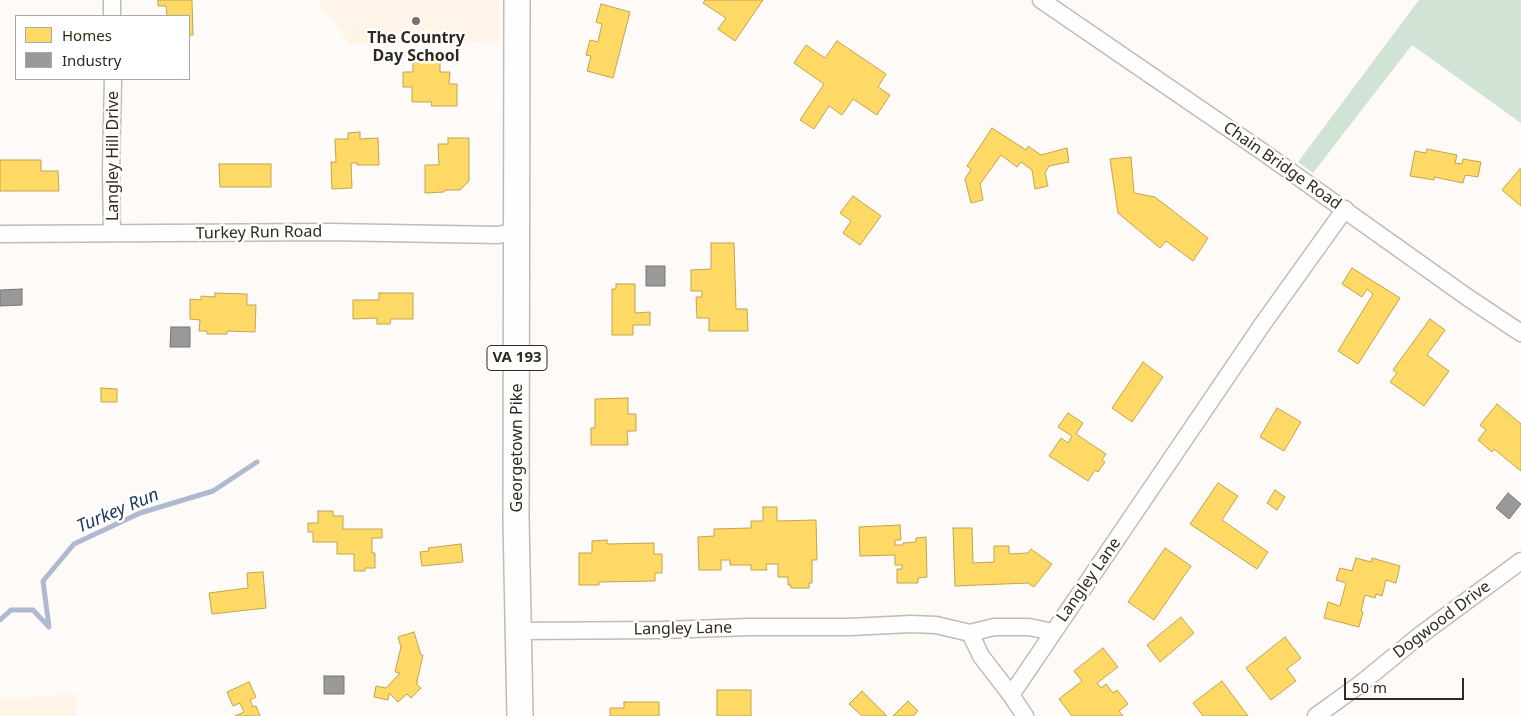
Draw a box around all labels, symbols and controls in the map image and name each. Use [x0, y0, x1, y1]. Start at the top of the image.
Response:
legend [15, 15, 190, 80]
marker: The Country Day School [410, 15, 422, 27]
text: Homes [62, 25, 112, 45]
place label: The Country Day School [367, 28, 465, 66]
text: Industry [62, 50, 121, 70]
street label: Langley Hill Drive [103, 91, 123, 221]
street label: Chain Bridge Road [1219, 118, 1345, 214]
street label: Turkey Run Road [196, 222, 322, 244]
road number: VA 193 [487, 346, 547, 370]
street label: Georgetown Pike [507, 384, 527, 512]
water label: Turkey Run [74, 484, 162, 538]
street label: Langley Lane [1053, 534, 1125, 626]
street label: Dogwood Drive [1390, 577, 1494, 663]
street label: Langley Lane [634, 619, 732, 639]
scale bar [1346, 668, 1466, 700]
text: 50 m [1352, 677, 1387, 697]

